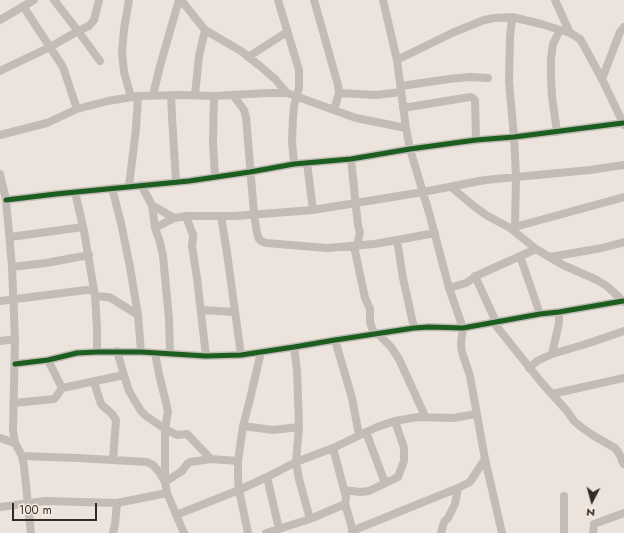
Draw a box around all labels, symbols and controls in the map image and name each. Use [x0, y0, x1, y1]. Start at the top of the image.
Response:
north arrow [572, 481, 612, 521]
scale bar [14, 495, 99, 521]
text: 100 m [19, 501, 52, 519]
text: N [586, 505, 596, 521]

